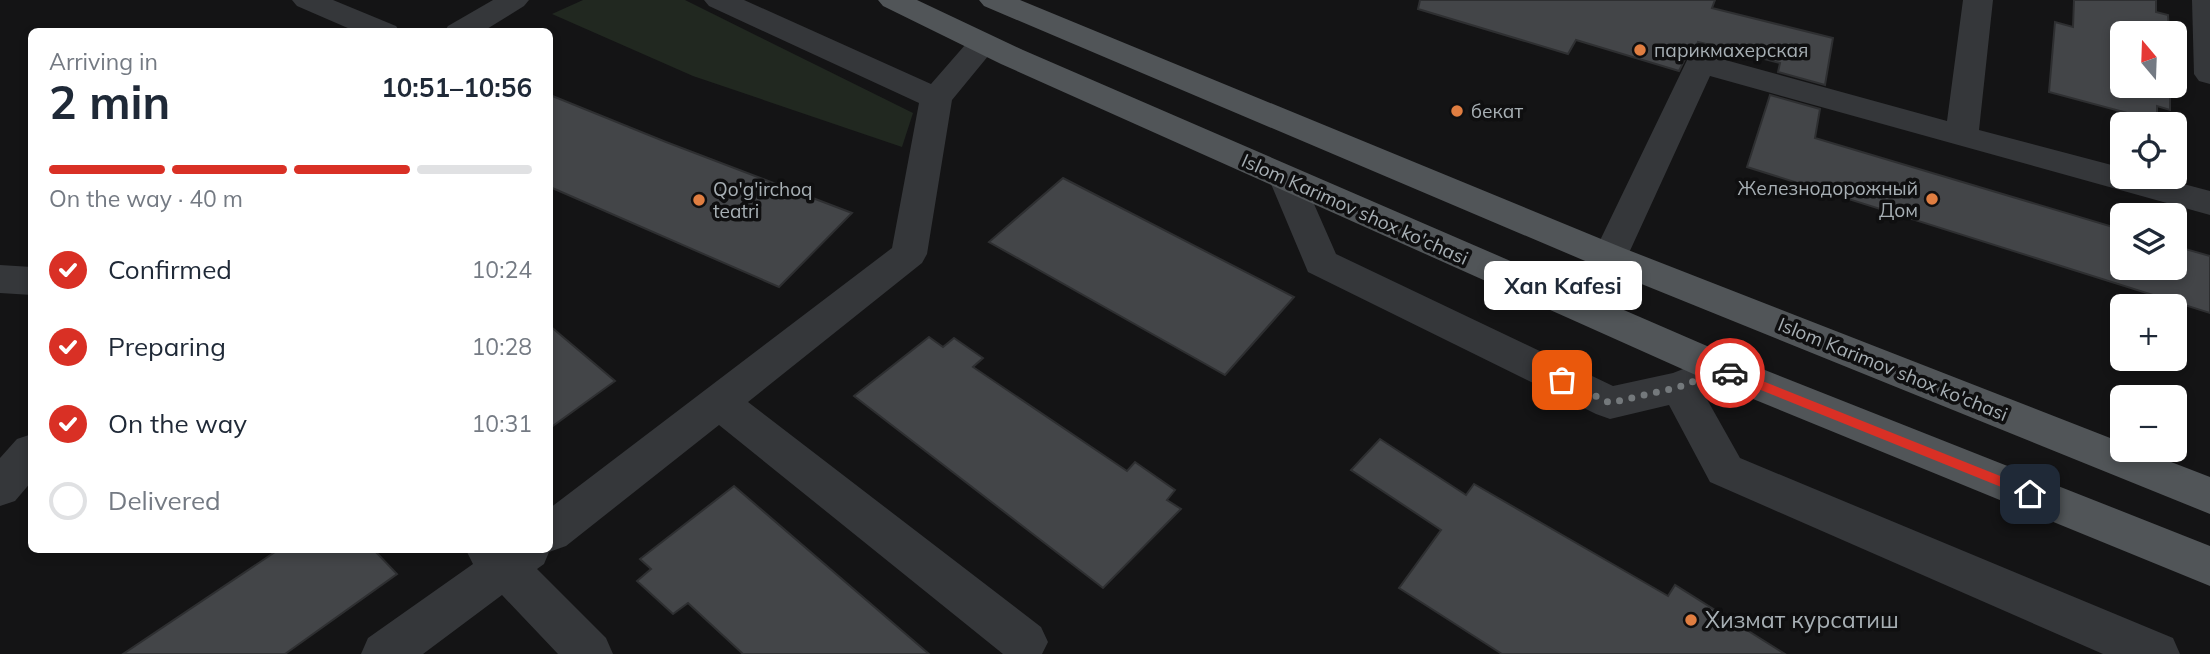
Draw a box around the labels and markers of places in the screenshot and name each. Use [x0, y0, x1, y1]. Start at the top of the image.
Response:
place label: парикмахерская [1654, 38, 1809, 62]
marker: парикмахерская [1632, 42, 1648, 58]
place label: бекат [1471, 99, 1523, 123]
marker: бекат [1449, 103, 1465, 119]
place label: Железнодорожный Дом [1738, 176, 1918, 222]
place label: Qo'g'irchoq teatri [713, 177, 812, 223]
marker: Железнодорожный Дом [1924, 191, 1940, 207]
marker: Qo'g'irchoq teatri [691, 192, 707, 208]
callout: Xan Kafesi [1483, 261, 1641, 310]
pin [1532, 350, 1592, 410]
pin [2000, 464, 2060, 524]
place label: Хизмат курсатиш [1705, 605, 1899, 634]
marker: Хизмат курсатиш [1683, 612, 1699, 628]

